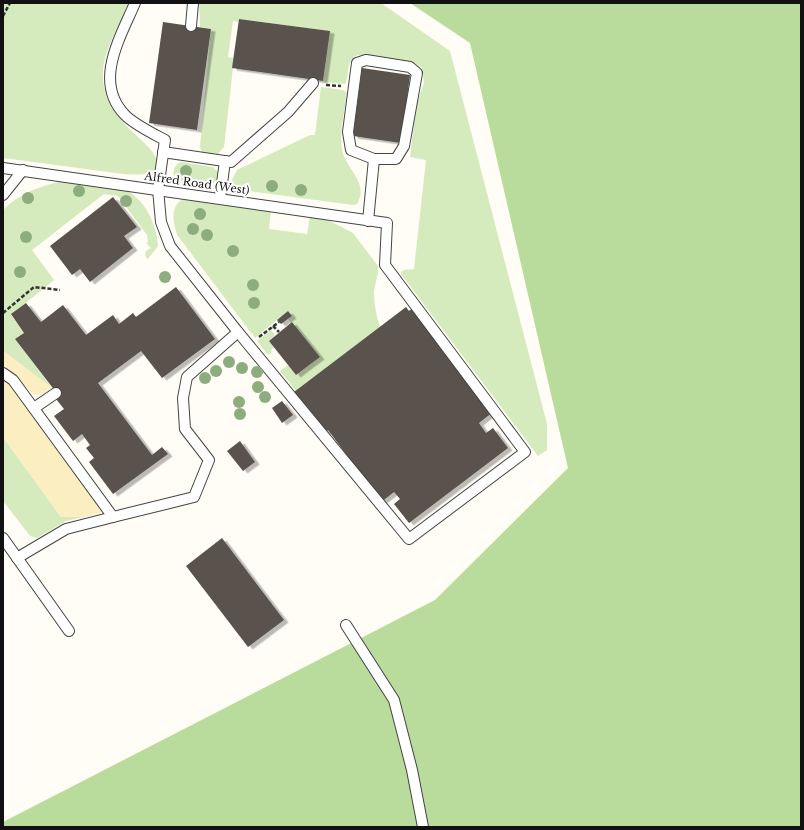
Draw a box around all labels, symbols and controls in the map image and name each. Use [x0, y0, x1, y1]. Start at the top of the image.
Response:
street label: Alfred Road (West) [143, 169, 251, 197]

